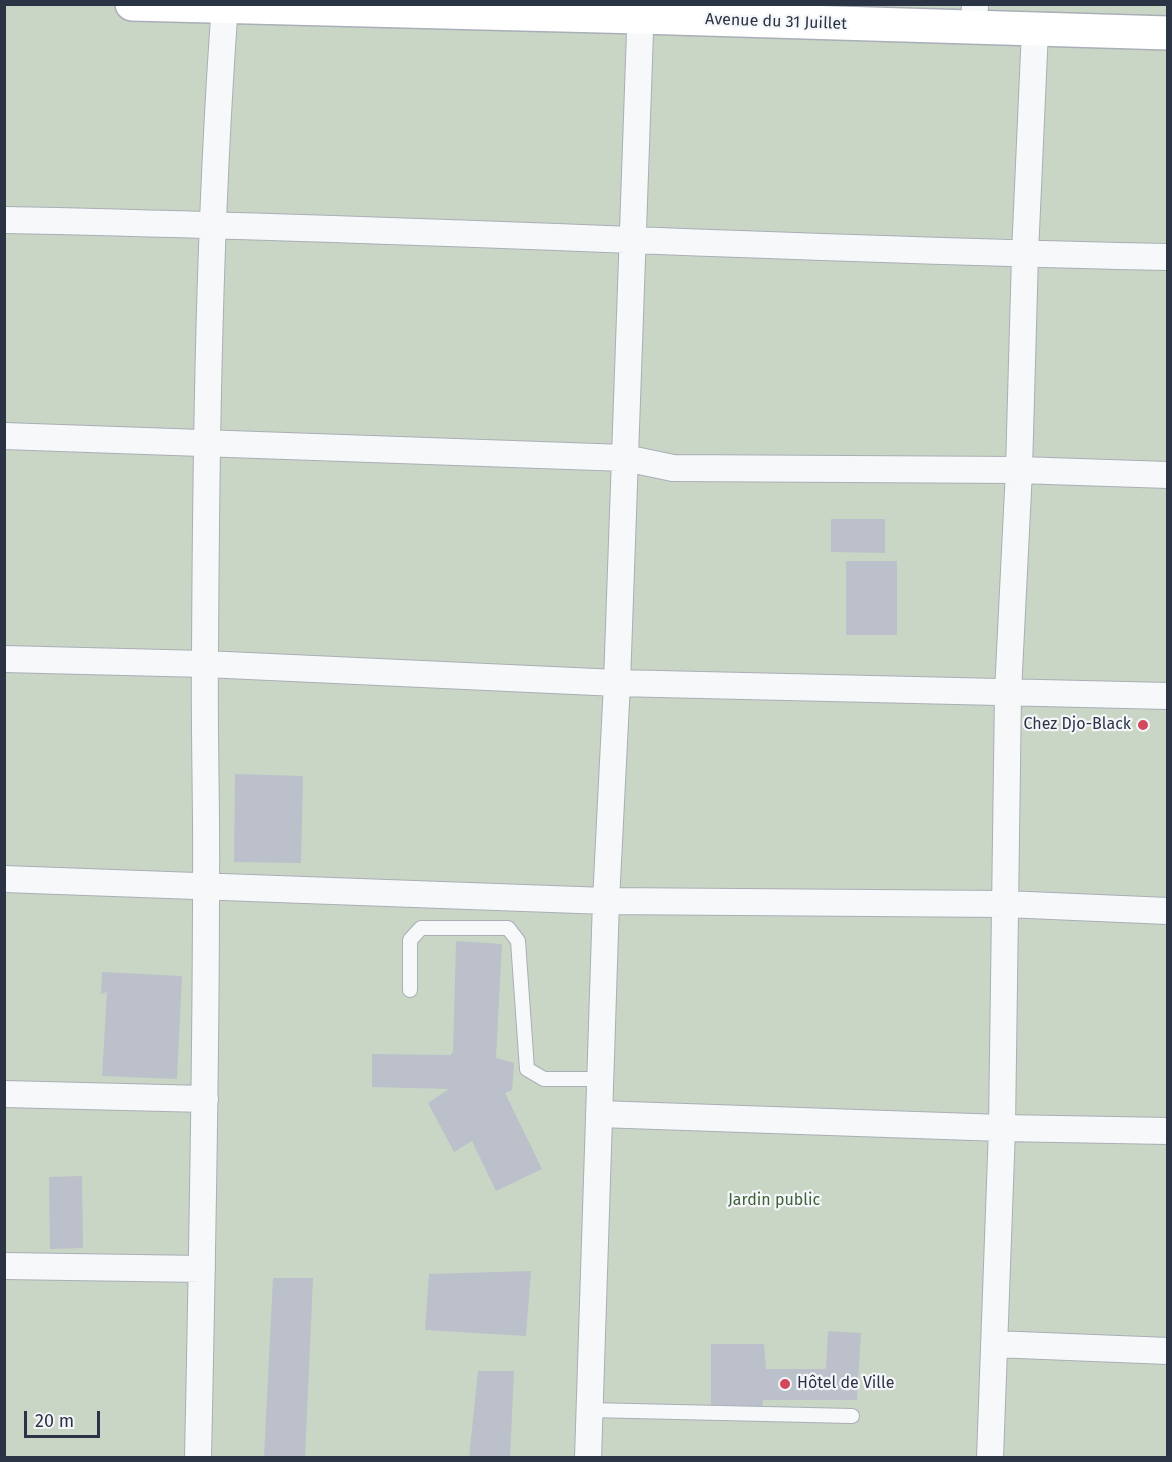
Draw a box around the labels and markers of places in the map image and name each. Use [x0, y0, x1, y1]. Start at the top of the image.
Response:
place label: Chez Djo-Black [1024, 715, 1131, 735]
marker: Chez Djo-Black [1136, 718, 1150, 732]
place label: Hôtel de Ville [797, 1374, 894, 1394]
marker: Hôtel de Ville [778, 1377, 792, 1391]

